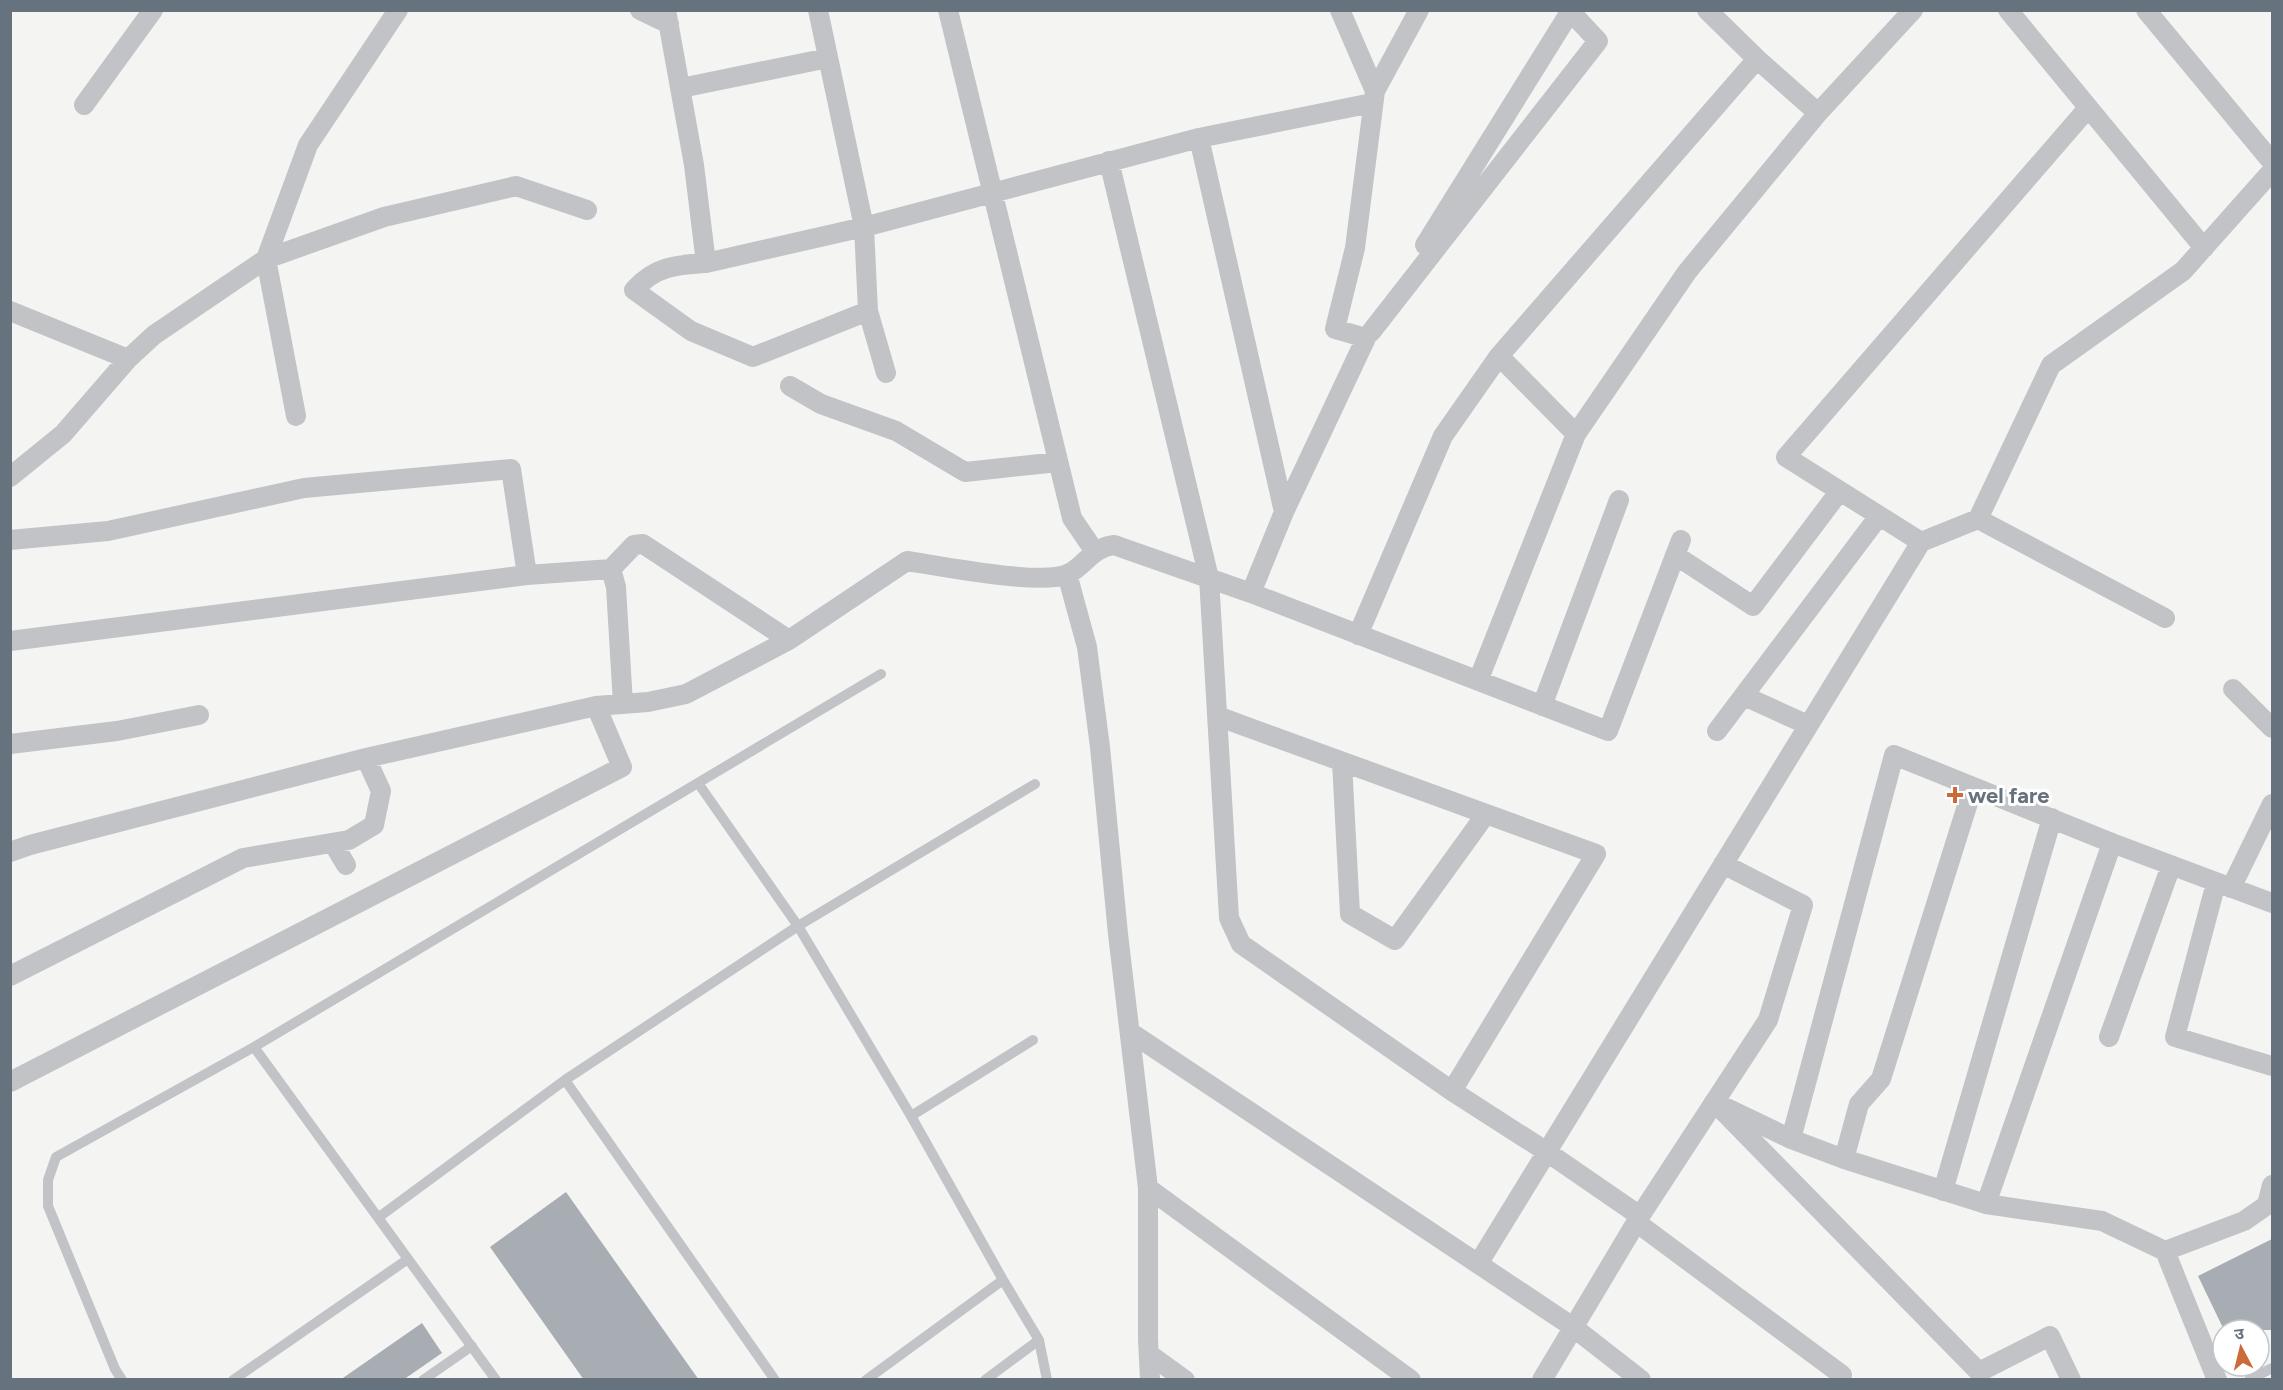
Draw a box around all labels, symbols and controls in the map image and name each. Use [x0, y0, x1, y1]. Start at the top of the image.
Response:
place label: wel fare [1968, 782, 2050, 809]
marker: wel fare [1946, 786, 1964, 804]
north arrow [2211, 1318, 2271, 1378]
text: उ [2233, 1324, 2246, 1344]

